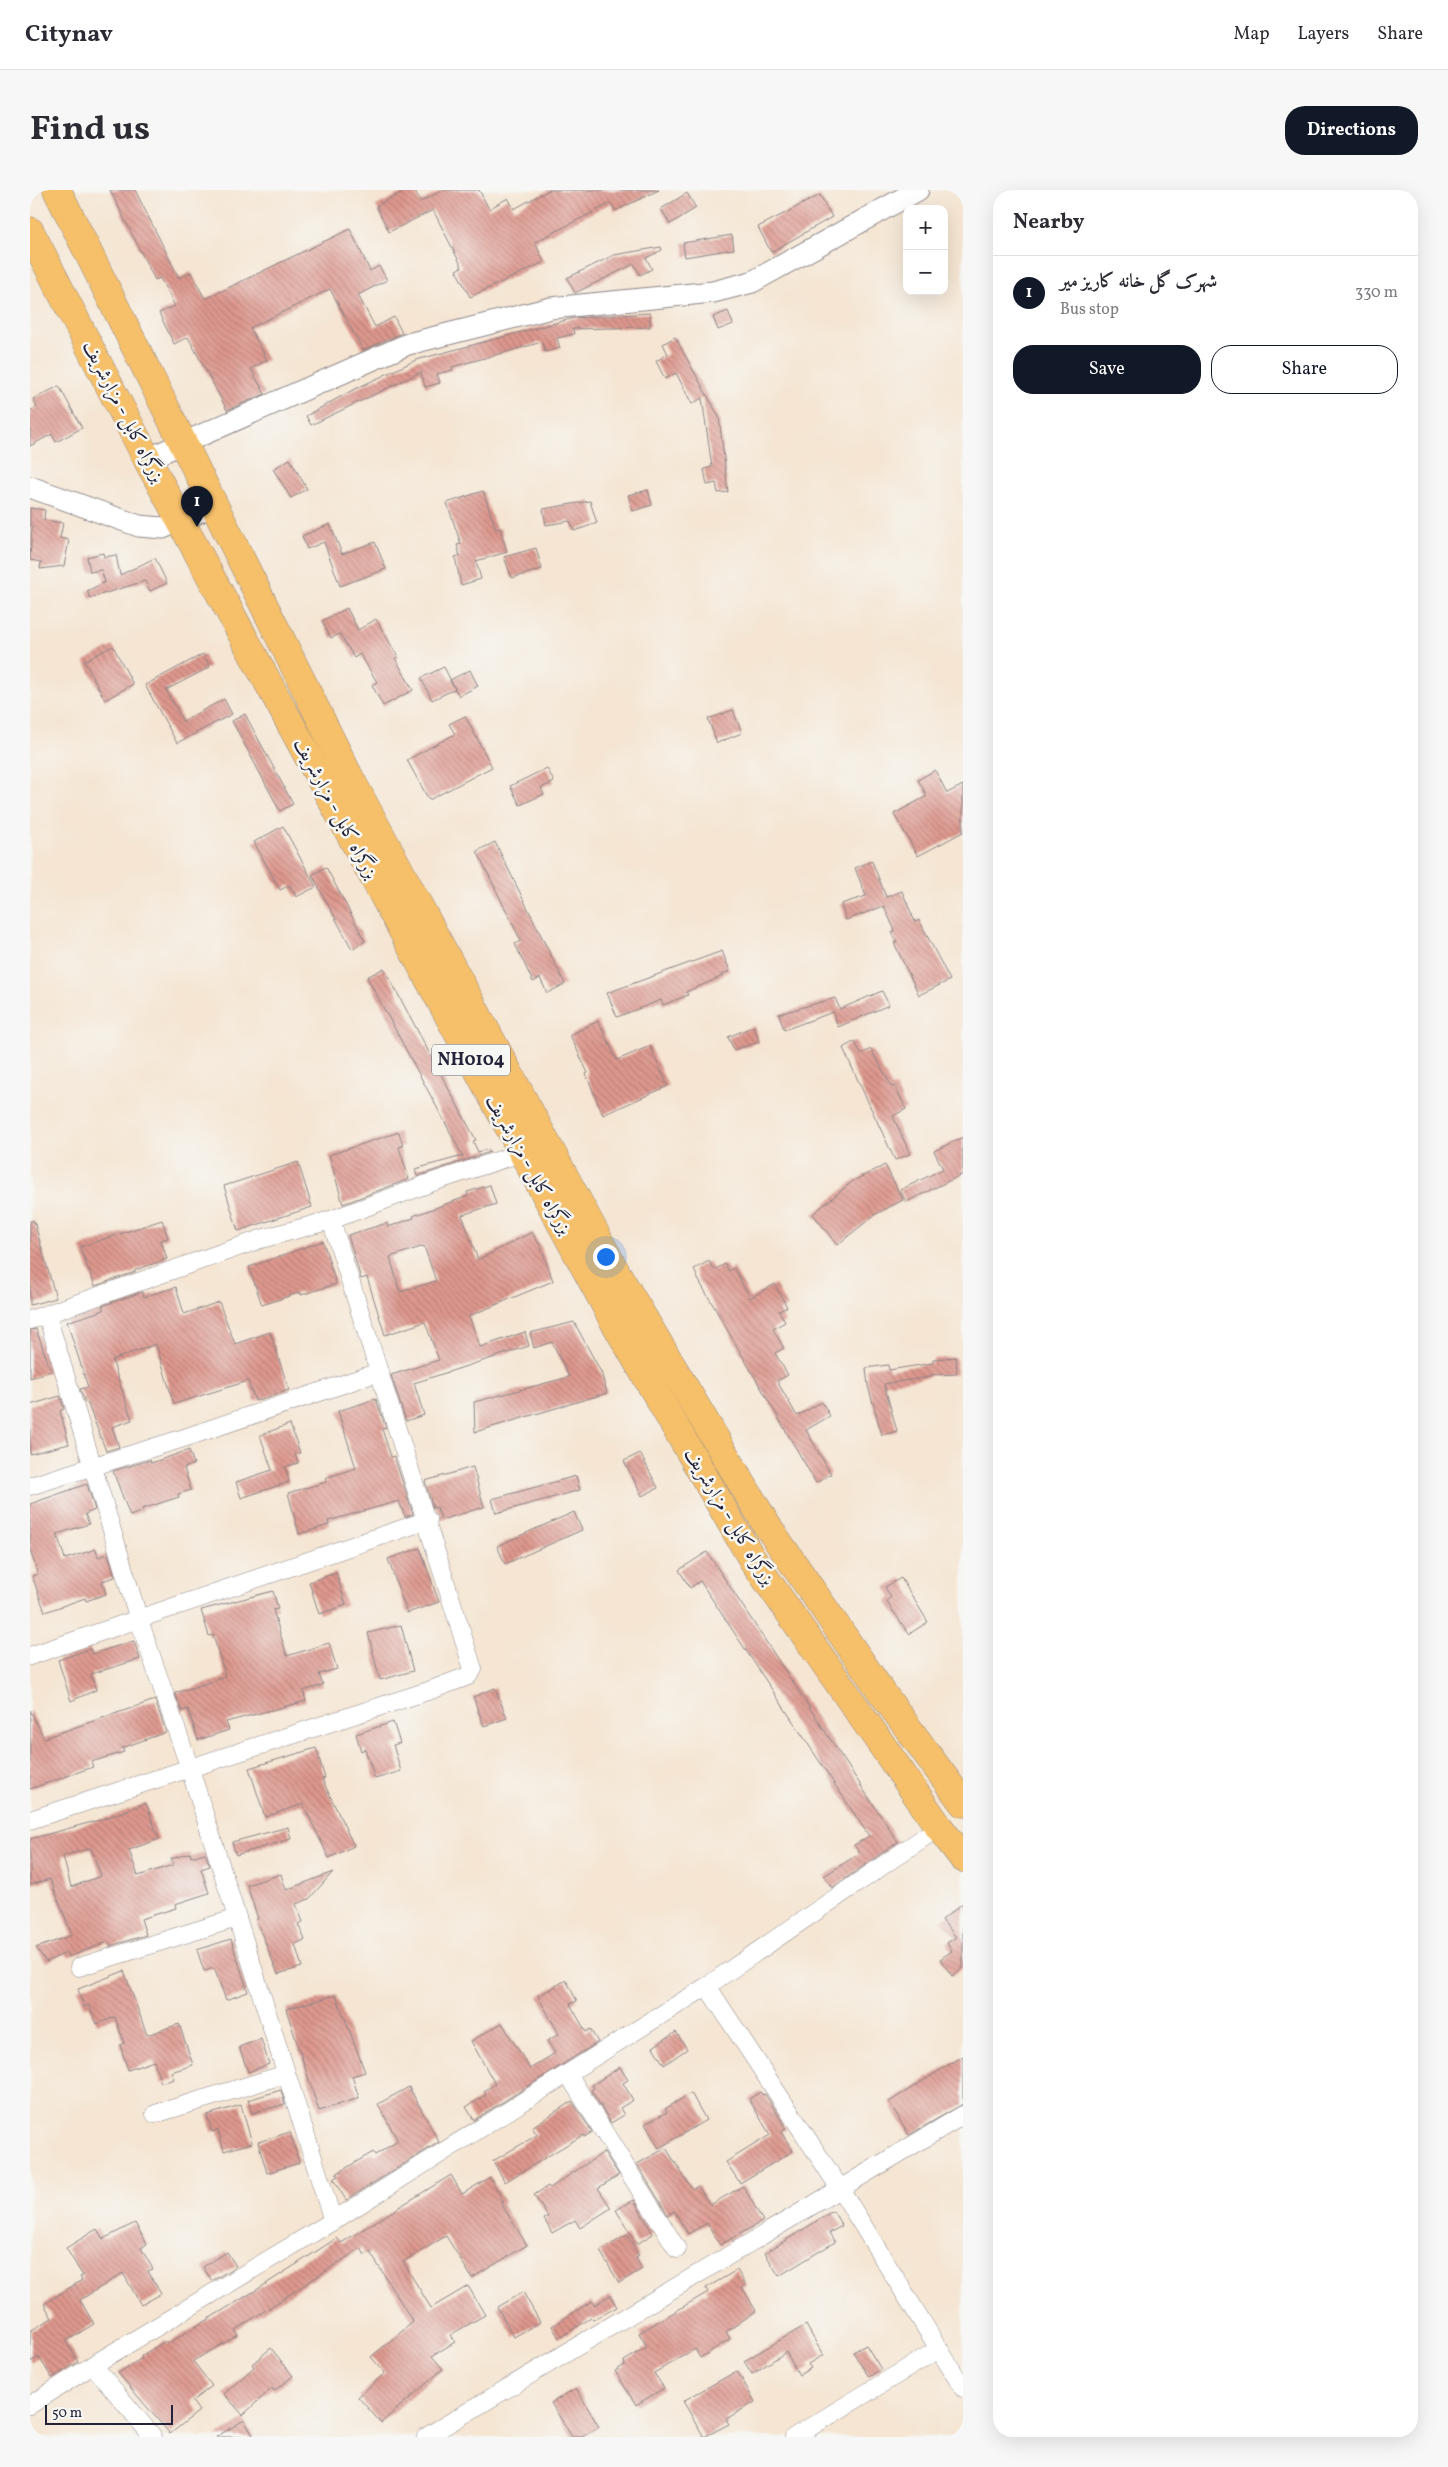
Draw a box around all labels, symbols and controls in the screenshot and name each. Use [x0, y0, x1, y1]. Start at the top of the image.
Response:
text: Citynav [25, 18, 113, 52]
text: Map [1233, 22, 1269, 47]
text: Layers [1297, 22, 1349, 47]
text: Share [1377, 22, 1423, 47]
text: Find us [30, 106, 150, 154]
button: Directions [1285, 106, 1418, 155]
map controls [903, 205, 948, 295]
button: + [903, 205, 948, 250]
text: Nearby [1013, 208, 1084, 237]
button: − [903, 250, 948, 295]
text: شهرک گل خانه کاریز میر [1060, 269, 1217, 295]
text: 1 [1026, 282, 1032, 304]
text: 330 m [1355, 282, 1398, 304]
text: Bus stop [1060, 299, 1119, 321]
street label: بزرگراه کابل - مزارشریف [76, 336, 171, 488]
button: Save [1013, 345, 1201, 394]
button: Share [1211, 345, 1398, 394]
pin: 1 [181, 486, 213, 527]
street label: بزرگراه کابل - مزارشریف [287, 733, 384, 885]
road number: NH0104 [432, 1044, 510, 1076]
street label: بزرگراه کابل - مزارشریف [479, 1090, 579, 1240]
your location [593, 1244, 619, 1270]
street label: بزرگراه کابل - مزارشریف [678, 1443, 782, 1591]
scale bar [45, 2402, 172, 2425]
text: 50 m [52, 2404, 82, 2423]

